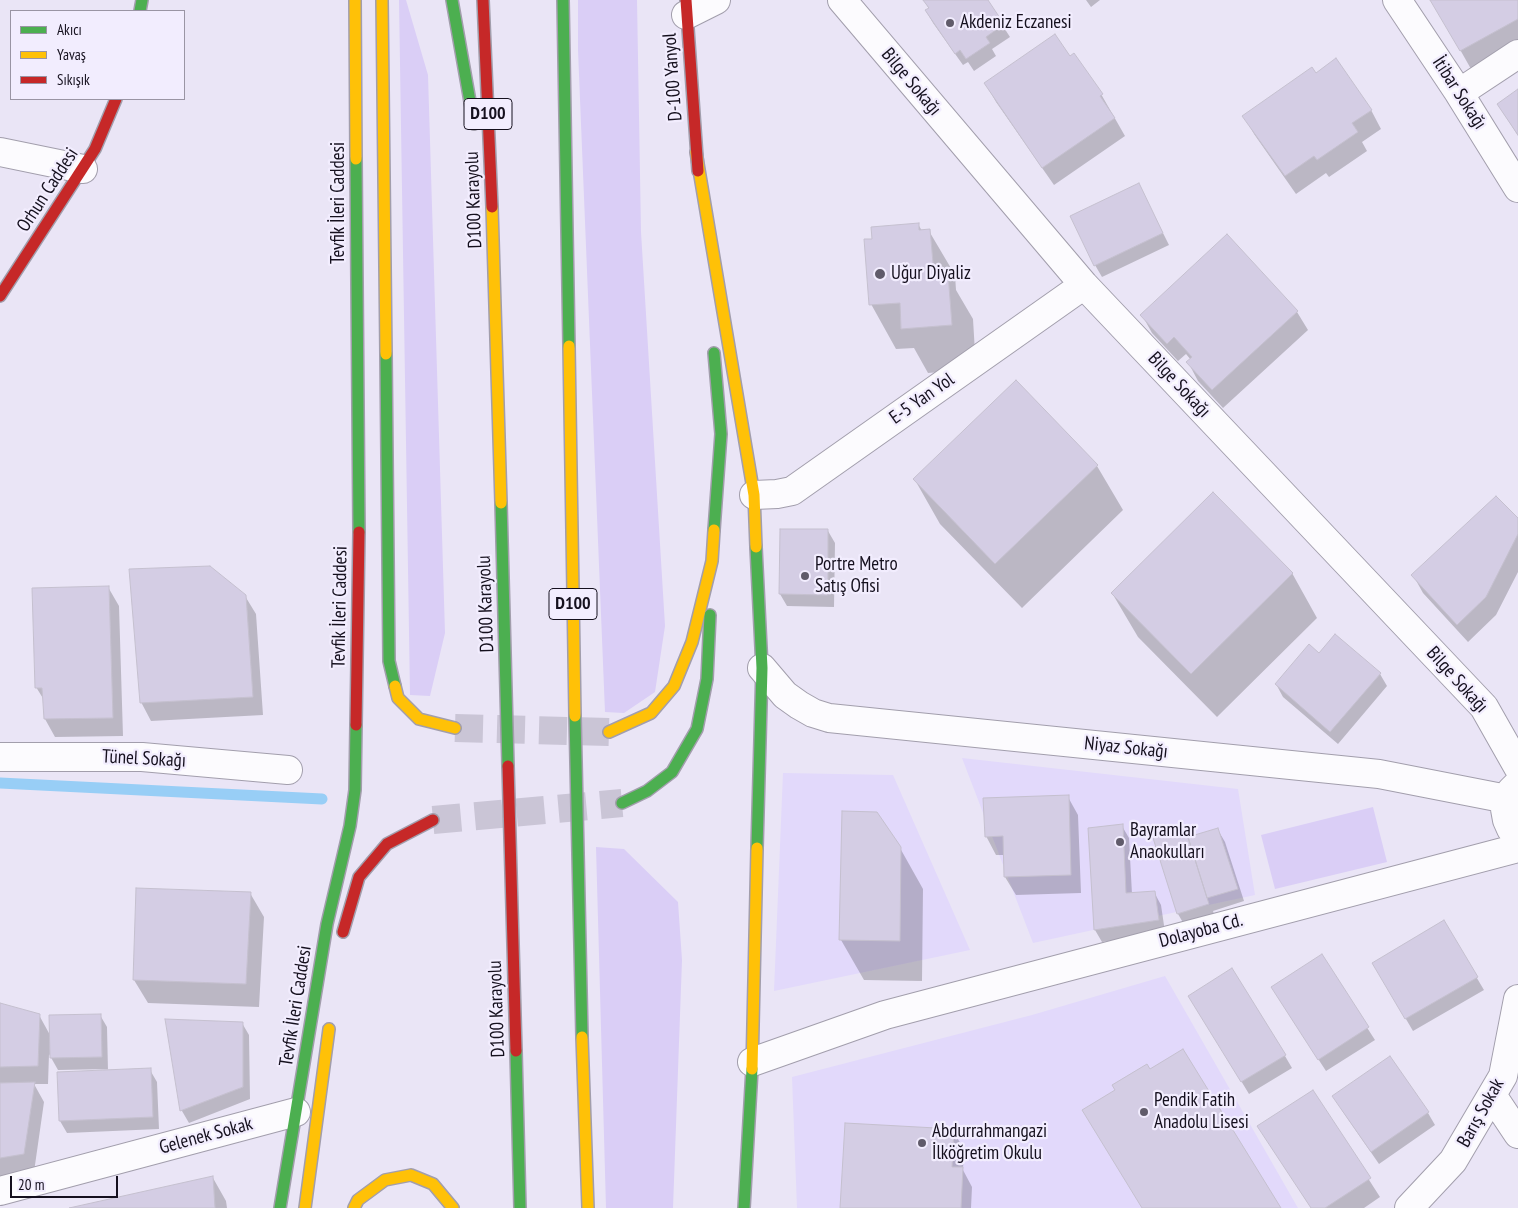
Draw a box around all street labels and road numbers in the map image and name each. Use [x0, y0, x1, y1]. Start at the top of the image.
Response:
street label: D-100 Yanyol [659, 32, 687, 122]
street label: Bilge Sokağı [876, 44, 946, 120]
street label: İtibar Sokağı [1427, 52, 1491, 134]
road number: D100 [464, 98, 512, 130]
street label: Tevfik İleri Caddesi [328, 142, 350, 264]
street label: Orhun Caddesi [12, 144, 84, 236]
street label: D100 Karayolu [461, 151, 487, 249]
street label: Bilge Sokağı [1143, 348, 1215, 422]
street label: E-5 Yan Yol [885, 369, 959, 429]
street label: Tevfik İleri Caddesi [328, 546, 352, 668]
street label: D100 Karayolu [473, 555, 499, 653]
road number: D100 [549, 588, 597, 620]
street label: Bilge Sokağı [1421, 642, 1493, 718]
street label: Niyaz Sokağı [1083, 732, 1169, 764]
street label: Tünel Sokağı [102, 745, 186, 773]
street label: Dolayoba Cd. [1157, 909, 1245, 953]
street label: Tevfik İleri Caddesi [275, 944, 317, 1068]
street label: D100 Karayolu [484, 960, 510, 1058]
street label: Barış Sokak [1453, 1075, 1509, 1151]
street label: Gelenek Sokak [157, 1113, 255, 1159]

